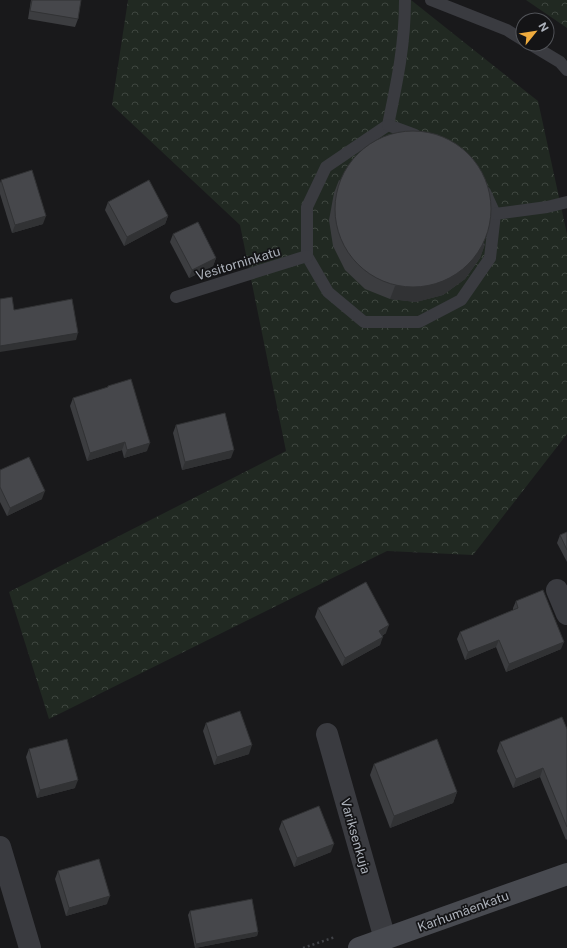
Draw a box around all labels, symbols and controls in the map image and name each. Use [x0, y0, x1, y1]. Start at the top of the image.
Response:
north arrow [515, 12, 555, 52]
text: N [536, 20, 551, 34]
street label: Vesitorninkatu [194, 244, 282, 283]
street label: Variksenkuja [338, 797, 373, 876]
street label: Karhumäenkatu [415, 888, 511, 935]

